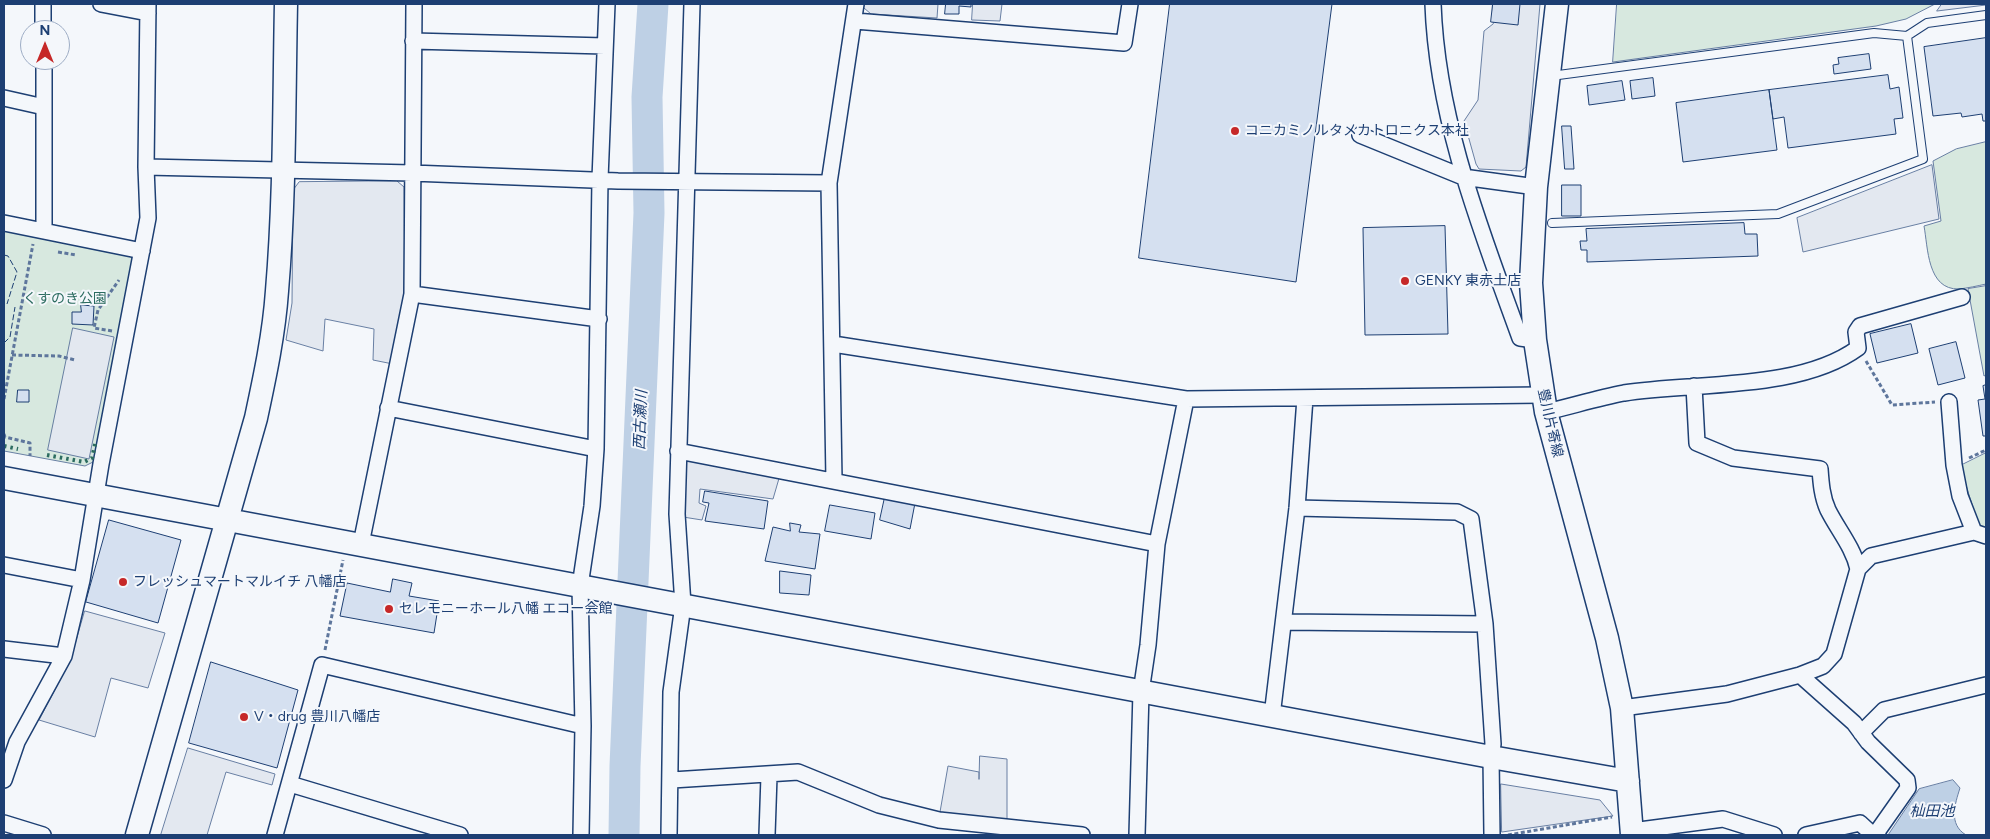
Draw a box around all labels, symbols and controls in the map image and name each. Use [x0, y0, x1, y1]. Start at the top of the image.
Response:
north arrow [20, 20, 70, 70]
text: N [40, 22, 50, 39]
place label: コニカミノルタメカトロニクス本社 [1245, 123, 1469, 139]
marker: コニカミノルタメカトロニクス本社 [1229, 125, 1241, 137]
place label: GENKY 東赤土店 [1415, 273, 1521, 289]
marker: GENKY 東赤土店 [1399, 275, 1411, 287]
park label: くすのき公園 [23, 291, 107, 307]
street label: 豊川片寄線 [1534, 387, 1566, 459]
water label: 西古瀬川 [631, 390, 651, 450]
place label: フレッシュマートマルイチ 八幡店 [133, 574, 346, 590]
marker: フレッシュマートマルイチ 八幡店 [117, 576, 129, 588]
place label: セレモニーホール八幡 エコー会館 [399, 601, 612, 617]
marker: セレモニーホール八幡 エコー会館 [383, 603, 395, 615]
place label: V・drug 豊川八幡店 [254, 709, 380, 725]
marker: V・drug 豊川八幡店 [238, 711, 250, 723]
water label: 杣田池 [1910, 803, 1954, 821]

